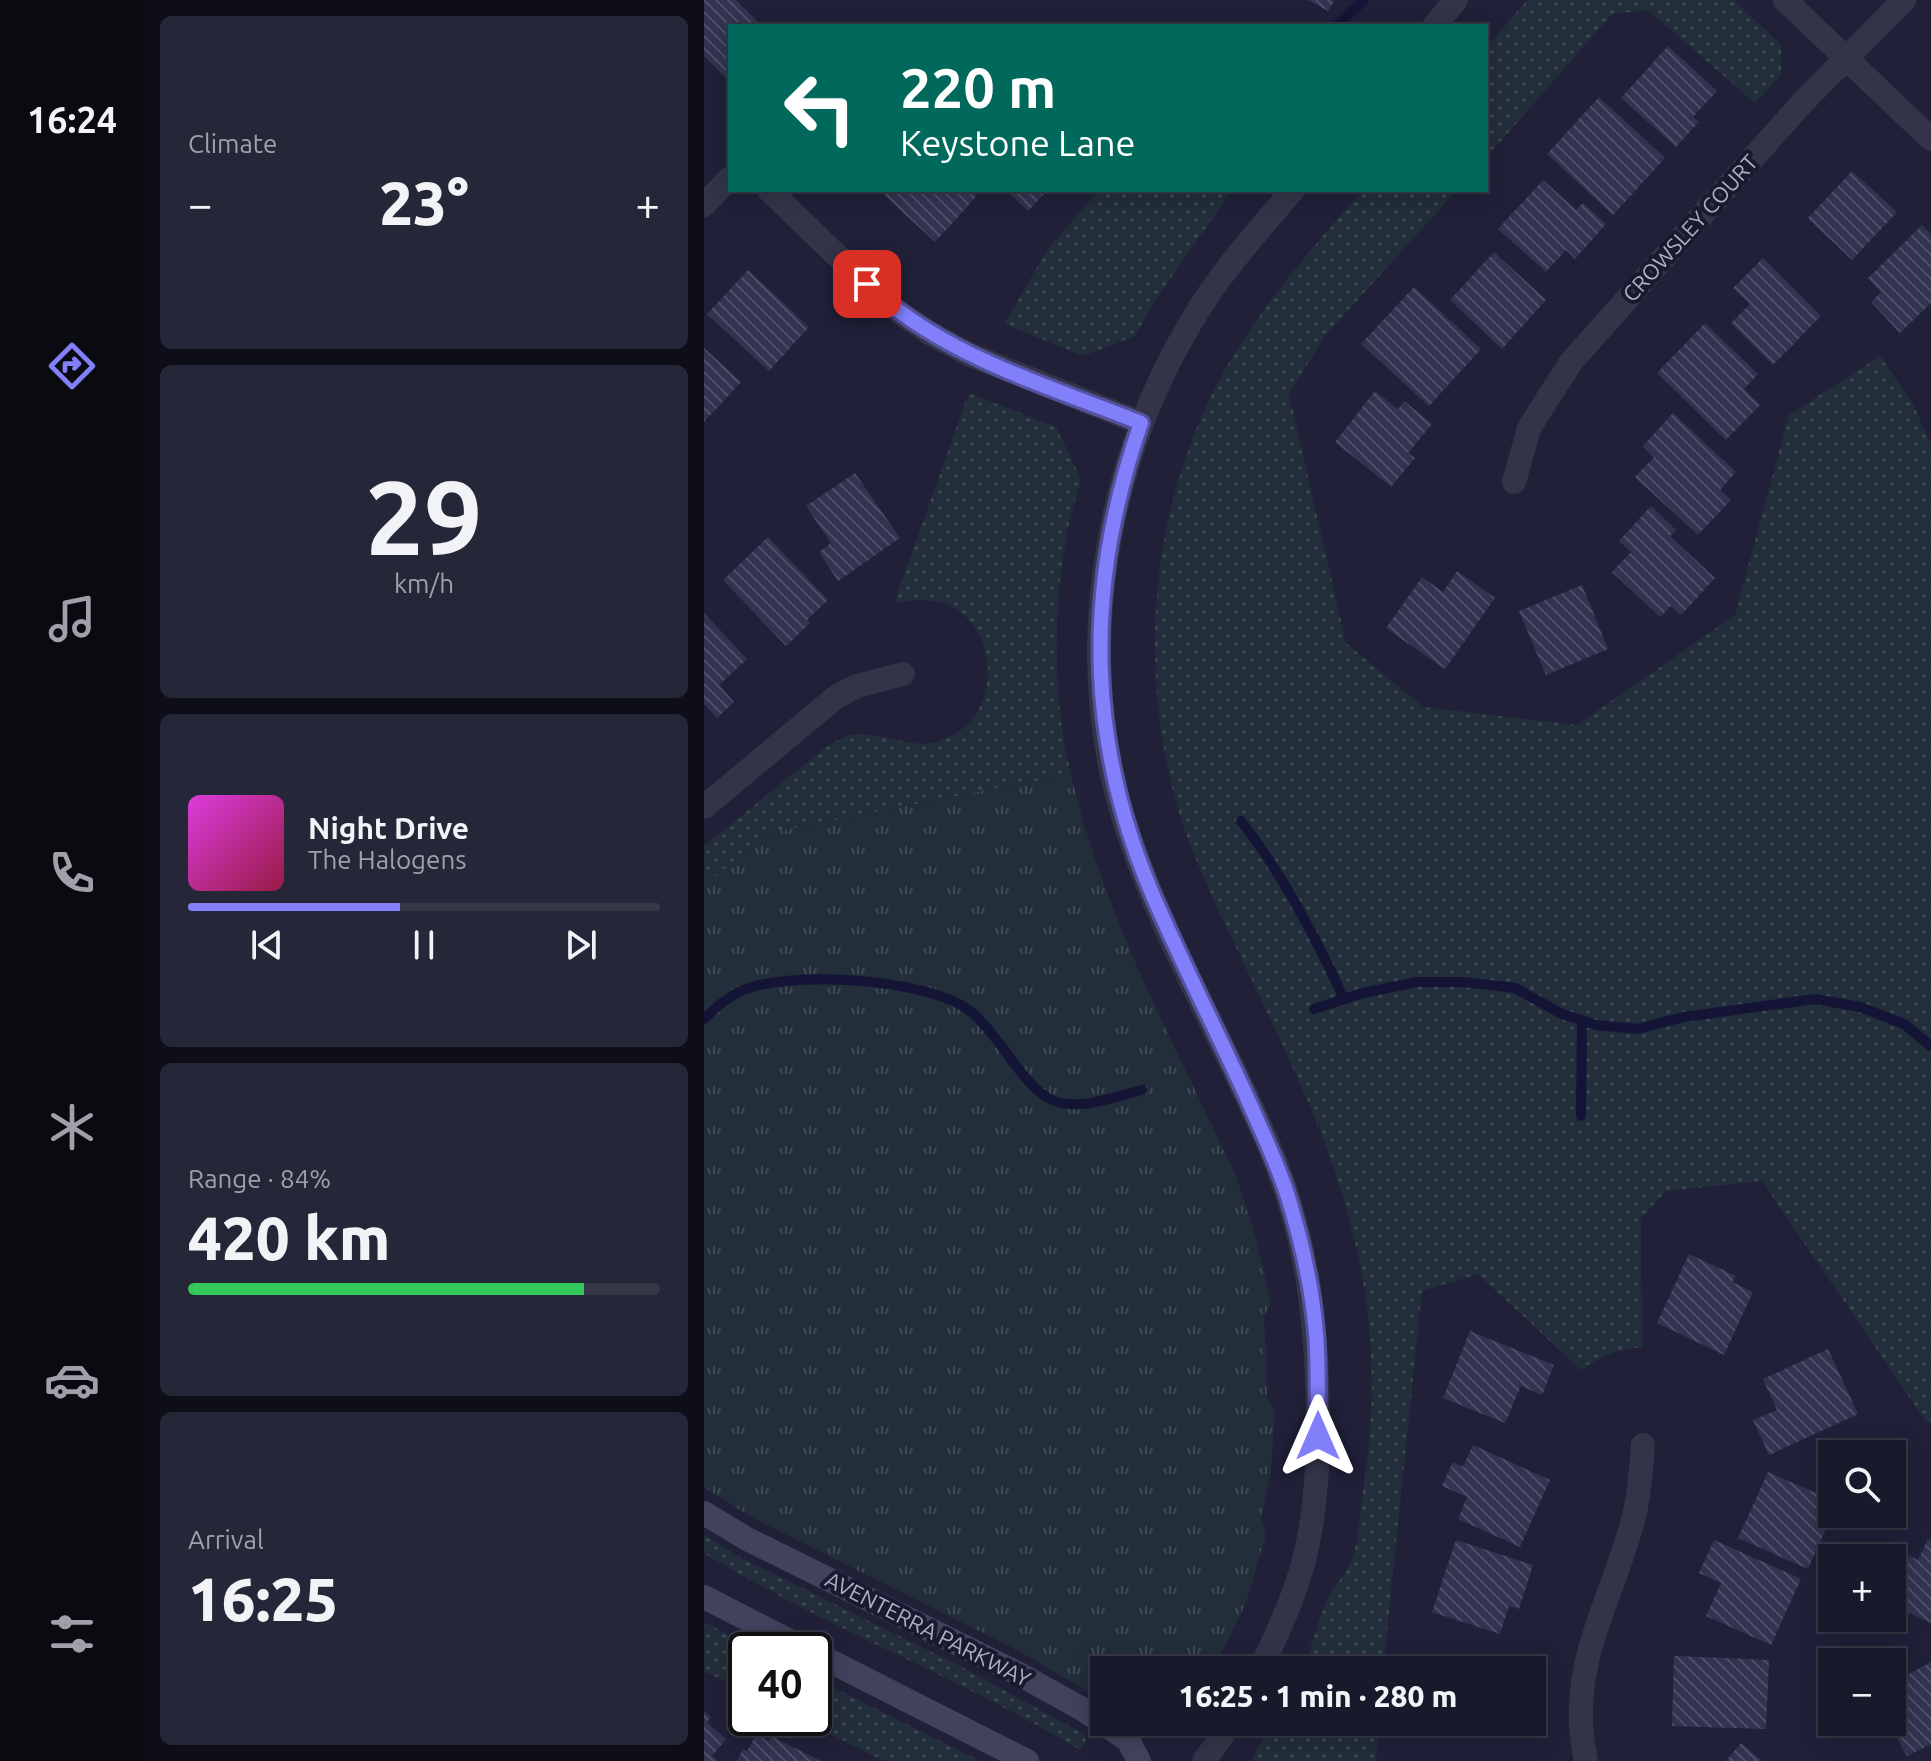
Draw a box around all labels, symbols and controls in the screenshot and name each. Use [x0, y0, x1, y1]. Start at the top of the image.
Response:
icon: left [768, 56, 872, 160]
text: 220 m [900, 56, 1056, 119]
text: 16:24 [27, 99, 117, 140]
text: Keystone Lane [900, 122, 1135, 163]
text: Climate [188, 129, 277, 158]
street label: CROWSLEY COURT [1617, 149, 1762, 306]
text: 23° [379, 169, 469, 236]
text: − [188, 179, 213, 228]
text: + [635, 179, 660, 228]
pin [833, 250, 901, 318]
icon: arrive [845, 262, 889, 306]
icon: directions [44, 338, 100, 394]
text: 29 [365, 458, 483, 575]
text: km/h [394, 569, 454, 598]
icon: music [44, 591, 100, 647]
text: Night Drive [308, 811, 469, 845]
icon: phone [44, 845, 100, 901]
text: The Halogens [308, 845, 467, 874]
icon: previous [245, 923, 289, 967]
icon: pause [402, 923, 446, 967]
icon: next [559, 923, 603, 967]
icon: climate [44, 1099, 100, 1155]
text: Range · 84% [188, 1164, 331, 1193]
text: 420 km [188, 1204, 390, 1271]
icon: car [44, 1352, 100, 1408]
position arrow [1276, 1394, 1360, 1478]
map controls [1818, 1440, 1906, 1736]
button: search [1818, 1440, 1906, 1528]
text: Arrival [188, 1525, 264, 1554]
button: + [1818, 1544, 1906, 1632]
text: 16:25 [188, 1565, 338, 1632]
street label: AVENTERRA PARKWAY [822, 1566, 1035, 1691]
icon: filters [44, 1606, 100, 1662]
speed limit sign: 40 [728, 1632, 832, 1736]
button: − [1818, 1648, 1906, 1736]
text: 16:25 · 1 min · 280 m [1179, 1679, 1457, 1713]

